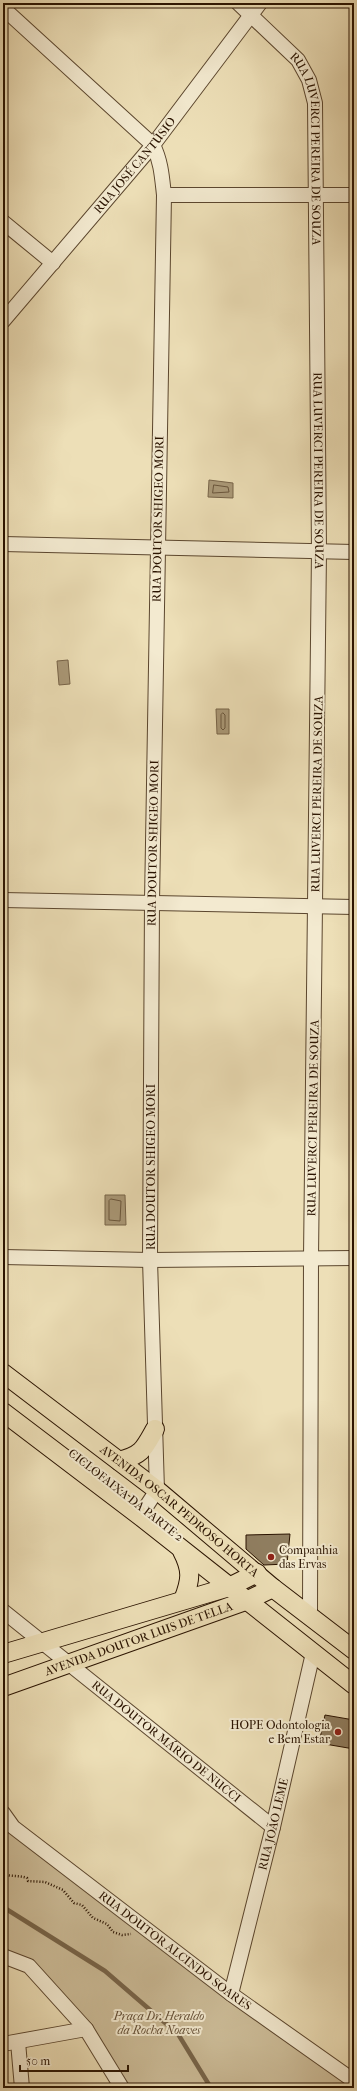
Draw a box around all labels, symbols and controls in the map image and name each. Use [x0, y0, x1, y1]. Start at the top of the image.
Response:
street label: RUA LUVERCI PEREIRA DE SOUZA [287, 49, 323, 245]
street label: RUA JOSÉ CANTÚSIO [91, 114, 178, 216]
street label: RUA LUVERCI PEREIRA DE SOUZA [310, 372, 326, 569]
street label: RUA DOUTOR SHIGEO MORI [150, 435, 166, 602]
street label: RUA LUVERCI PEREIRA DE SOUZA [308, 695, 326, 893]
street label: RUA DOUTOR SHIGEO MORI [145, 759, 161, 926]
street label: RUA LUVERCI PEREIRA DE SOUZA [304, 1019, 322, 1217]
street label: RUA DOUTOR SHIGEO MORI [144, 1084, 158, 1250]
street label: AVENIDA OSCAR PEDROSO HORTA [97, 1442, 262, 1580]
street label: CICLOFAIXA DA PARTE 2 [66, 1446, 186, 1544]
place label: Companhia das Ervas [279, 1543, 338, 1571]
marker: Companhia das Ervas [266, 1552, 276, 1562]
street label: AVENIDA DOUTOR LUIS DE TELLA [42, 1599, 235, 1679]
street label: RUA DOUTOR MÁRIO DE NUCCI [89, 1678, 244, 1806]
place label: HOPE Odontologia e Bem Estar [230, 1718, 331, 1746]
marker: HOPE Odontologia e Bem Estar [333, 1727, 343, 1737]
street label: RUA JOÃO LEME [255, 1777, 291, 1872]
street label: RUA DOUTOR ALCINDO SOARES [96, 1888, 254, 2013]
park label: Praça Dr. Heraldo da Rocha Noaves [113, 2009, 204, 2037]
scale bar [20, 2047, 128, 2073]
text: 50 m [26, 2054, 50, 2068]

